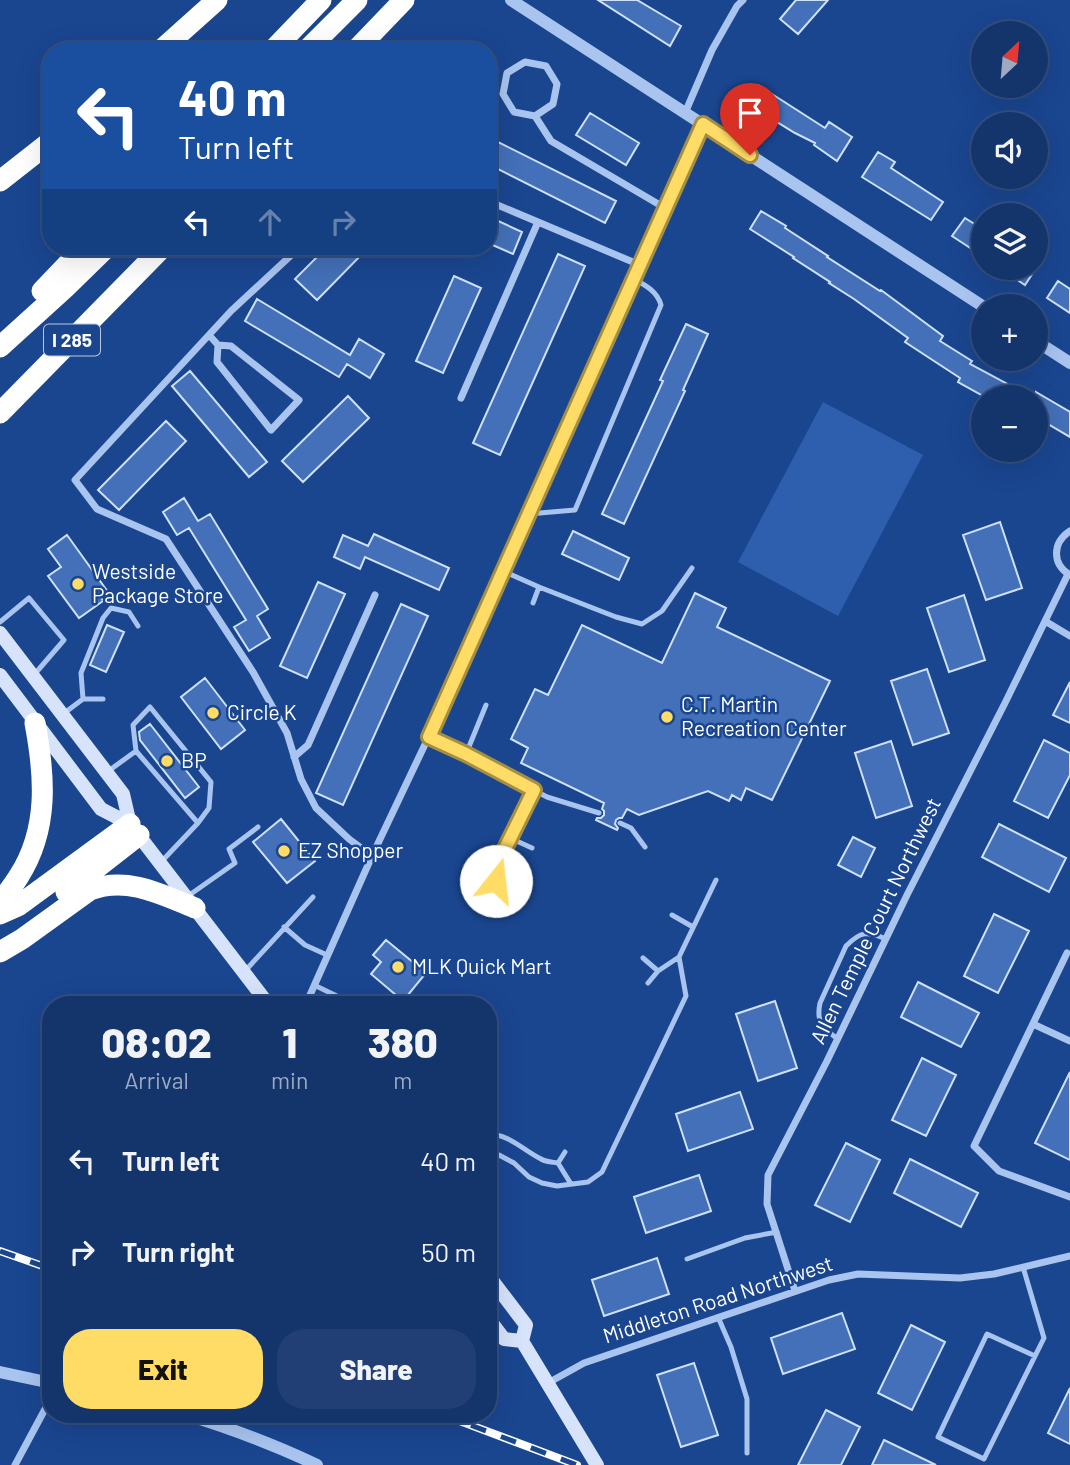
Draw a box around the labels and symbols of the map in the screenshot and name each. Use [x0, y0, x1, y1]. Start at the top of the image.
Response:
north arrow [971, 21, 1048, 98]
pin [720, 83, 780, 155]
road number: I 285 [44, 324, 100, 356]
place label: Westside Package Store [92, 558, 223, 607]
marker: Westside Package Store [70, 576, 86, 592]
place label: C.T. Martin Recreation Center [681, 691, 847, 740]
place label: Circle K [227, 699, 297, 724]
marker: Circle K [205, 705, 221, 721]
marker: C.T. Martin Recreation Center [659, 709, 675, 725]
place label: BP [181, 747, 207, 772]
marker: BP [159, 753, 175, 769]
street label: Allen Temple Court Northwest [804, 793, 945, 1048]
place label: EZ Shopper [298, 837, 404, 862]
marker: EZ Shopper [276, 843, 292, 859]
position arrow [459, 844, 533, 918]
place label: MLK Quick Mart [412, 953, 552, 978]
marker: MLK Quick Mart [390, 959, 406, 975]
street label: Middleton Road Northwest [600, 1250, 836, 1348]

